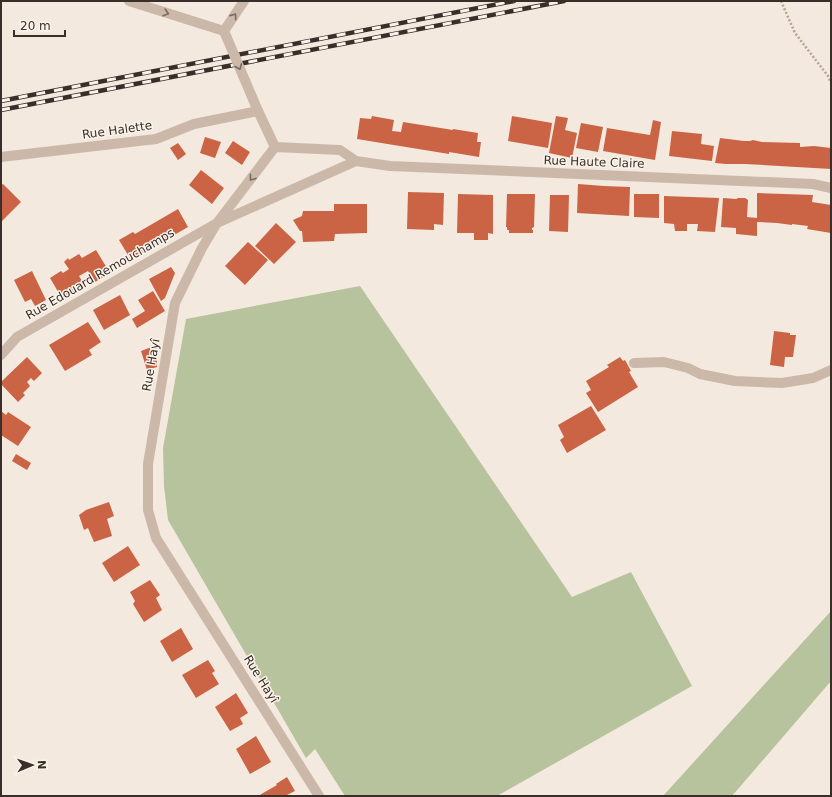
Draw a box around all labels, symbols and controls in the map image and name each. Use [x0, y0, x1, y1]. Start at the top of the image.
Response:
one-way arrow [163, 8, 170, 17]
scale bar [14, 12, 65, 38]
one-way arrow [229, 13, 237, 20]
text: 20 m [20, 19, 51, 33]
one-way arrow [234, 62, 242, 70]
street label: Rue Halette [81, 118, 153, 142]
street label: Rue Haute Claire [543, 153, 645, 171]
one-way arrow [249, 173, 256, 180]
street label: Rue Edouard Remouchamps [23, 226, 177, 322]
street label: Rue Hayî [139, 337, 163, 393]
street label: Rue Hayî [241, 653, 281, 706]
north arrow [12, 745, 52, 785]
text: N [35, 760, 48, 770]

